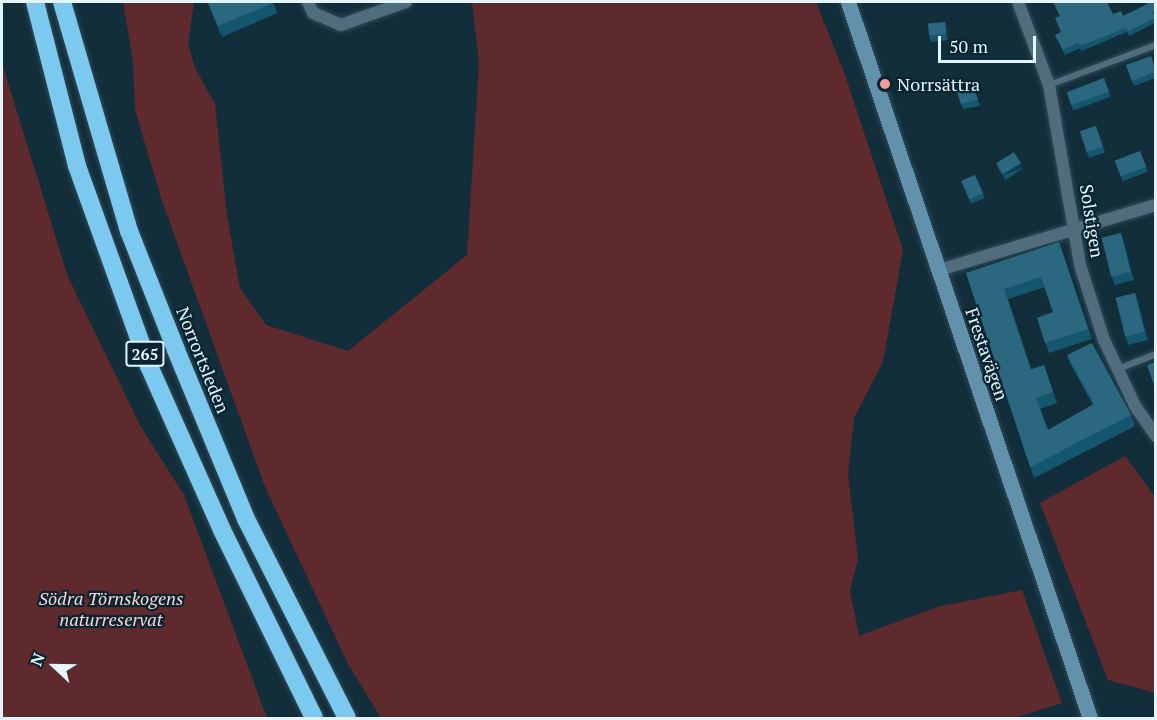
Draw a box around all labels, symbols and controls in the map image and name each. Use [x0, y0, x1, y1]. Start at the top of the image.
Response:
scale bar [941, 24, 1038, 62]
text: 50 m [949, 34, 988, 58]
place label: Norrsättra [897, 73, 980, 95]
marker: Norrsättra [878, 77, 892, 91]
street label: Solstigen [1076, 183, 1108, 259]
street label: Norrortsleden [172, 304, 234, 416]
street label: Frestavägen [961, 305, 1013, 403]
road number: 265 [124, 341, 166, 367]
park label: Södra Törnskogens naturreservat [38, 588, 184, 630]
north arrow [24, 636, 84, 696]
text: N [25, 650, 50, 669]

